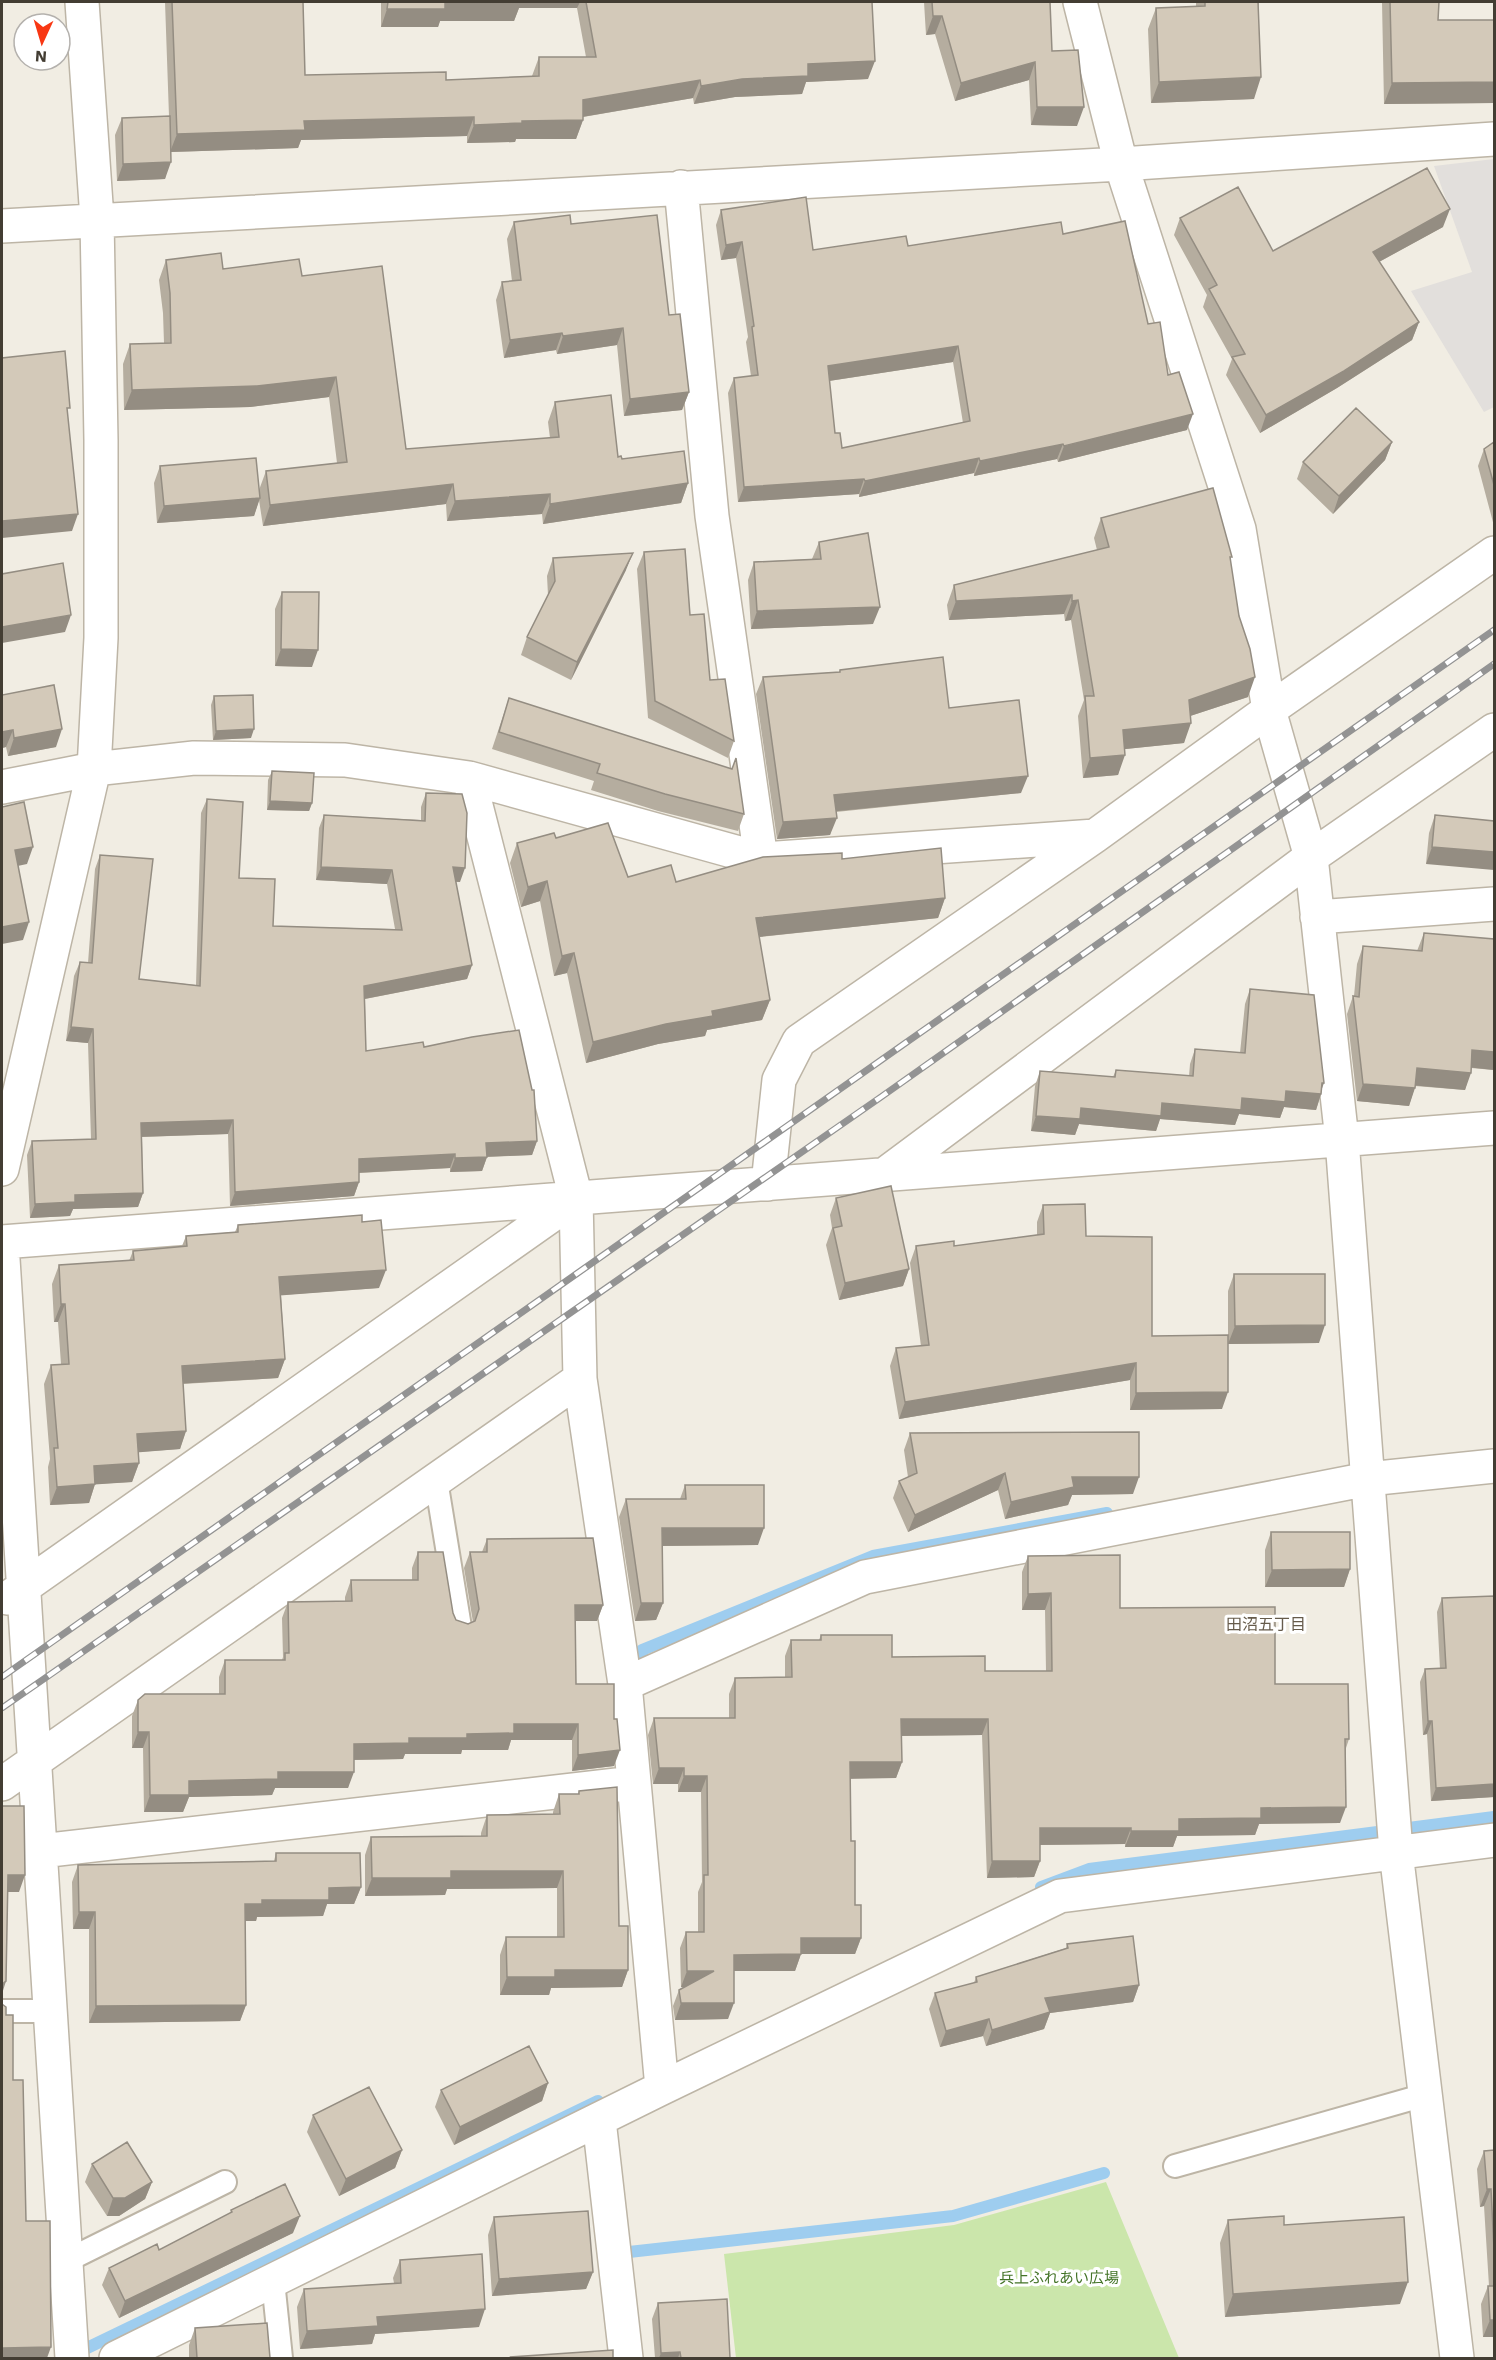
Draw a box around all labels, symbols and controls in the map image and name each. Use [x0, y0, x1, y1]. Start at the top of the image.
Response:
north arrow [12, 12, 72, 72]
text: N [34, 47, 48, 66]
district label: 田沼五丁目 [1226, 1615, 1306, 1634]
park label: 兵上ふれあい広場 [999, 2269, 1119, 2287]

